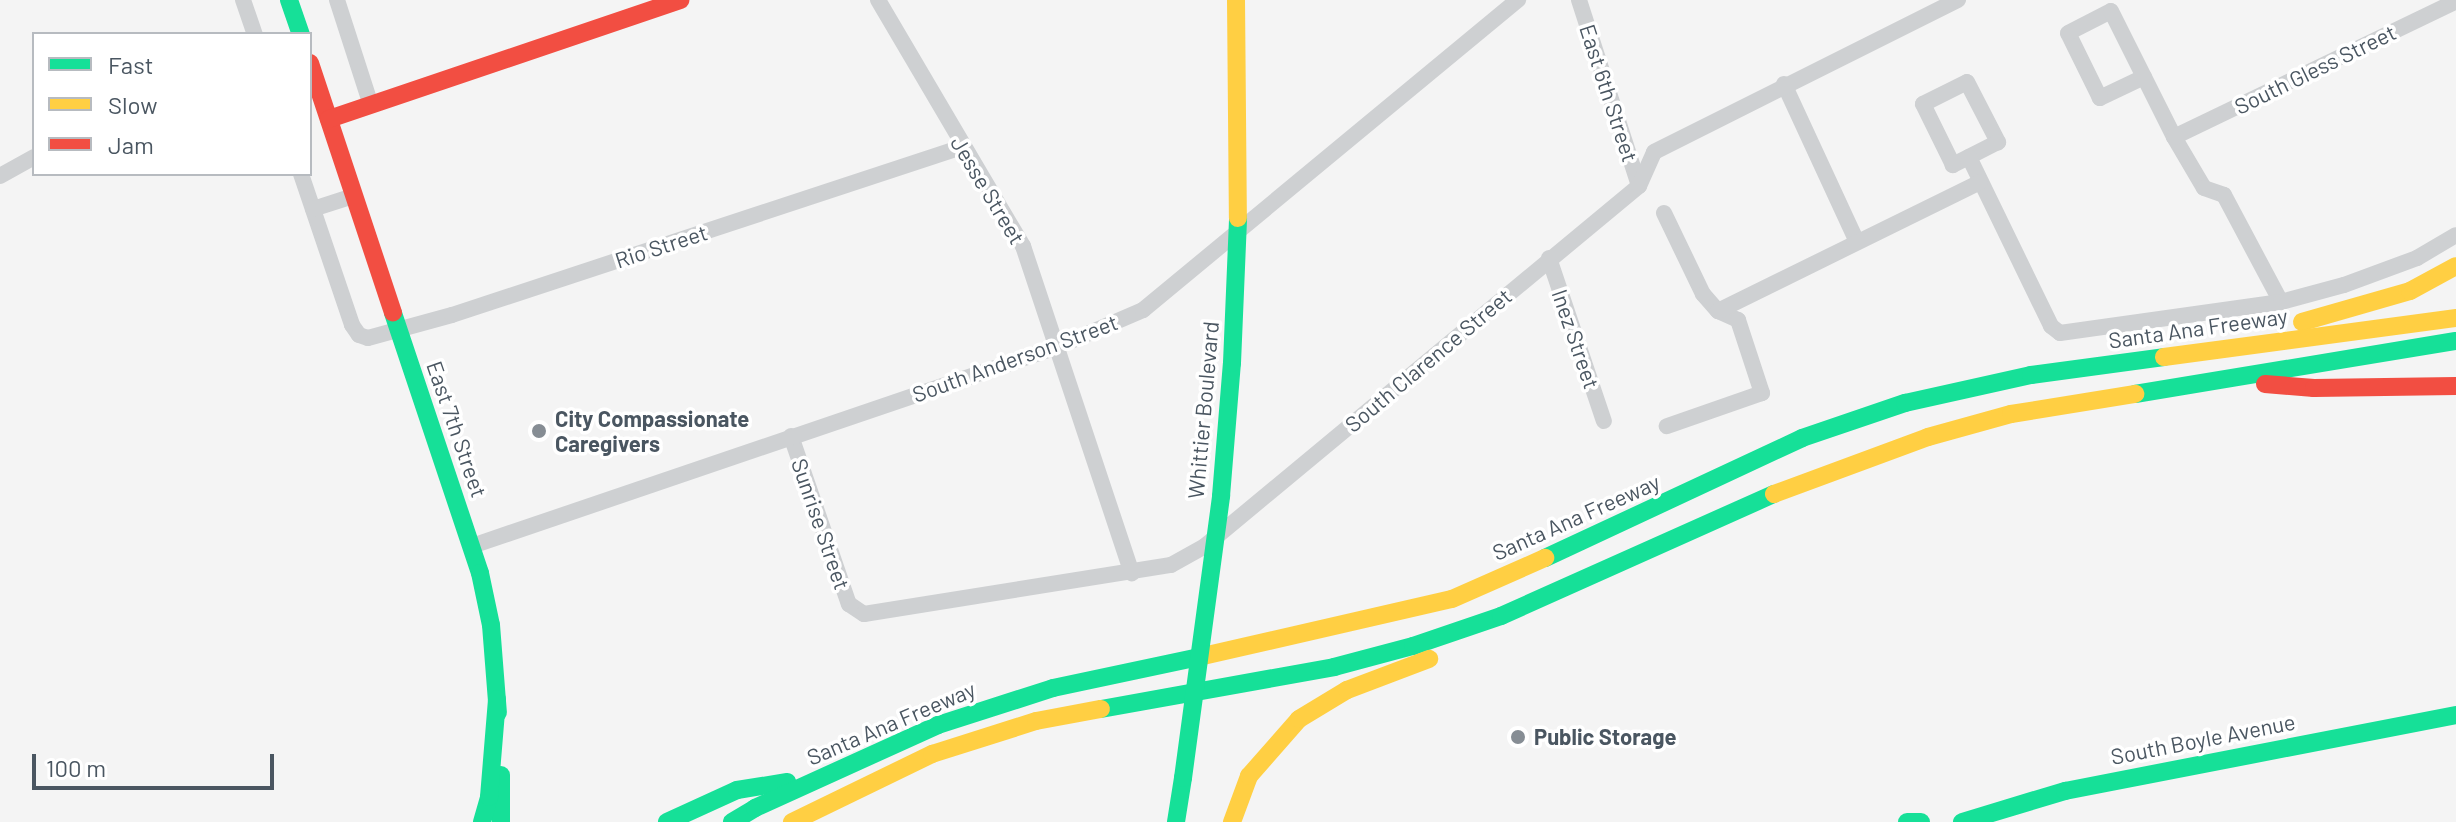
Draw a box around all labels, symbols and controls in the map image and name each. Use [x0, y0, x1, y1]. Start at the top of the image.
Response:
street label: South Gless Street [2230, 19, 2400, 119]
street label: East 6th Street [1574, 21, 1644, 165]
legend [32, 32, 312, 176]
text: Fast [108, 50, 153, 79]
text: Slow [108, 90, 157, 119]
text: Jam [108, 130, 154, 159]
street label: Jesse Street [945, 131, 1031, 249]
street label: Rio Street [611, 219, 711, 273]
street label: South Clarence Street [1339, 283, 1517, 437]
street label: Inez Street [1547, 286, 1605, 392]
street label: Santa Ana Freeway [2107, 302, 2289, 354]
street label: South Anderson Street [909, 309, 1121, 407]
street label: Whittier Boulevard [1182, 320, 1224, 500]
street label: East 7th Street [421, 357, 493, 501]
place label: City Compassionate Caregivers [555, 405, 749, 456]
marker: City Compassionate Caregivers [530, 422, 548, 440]
street label: Sunrise Street [786, 455, 856, 593]
street label: Santa Ana Freeway [1488, 468, 1664, 566]
street label: Santa Ana Freeway [803, 676, 979, 770]
street label: South Boyle Avenue [2108, 708, 2298, 770]
place label: Public Storage [1534, 724, 1676, 750]
marker: Public Storage [1509, 728, 1527, 746]
scale bar [36, 738, 278, 788]
text: 100 m [46, 753, 106, 782]

